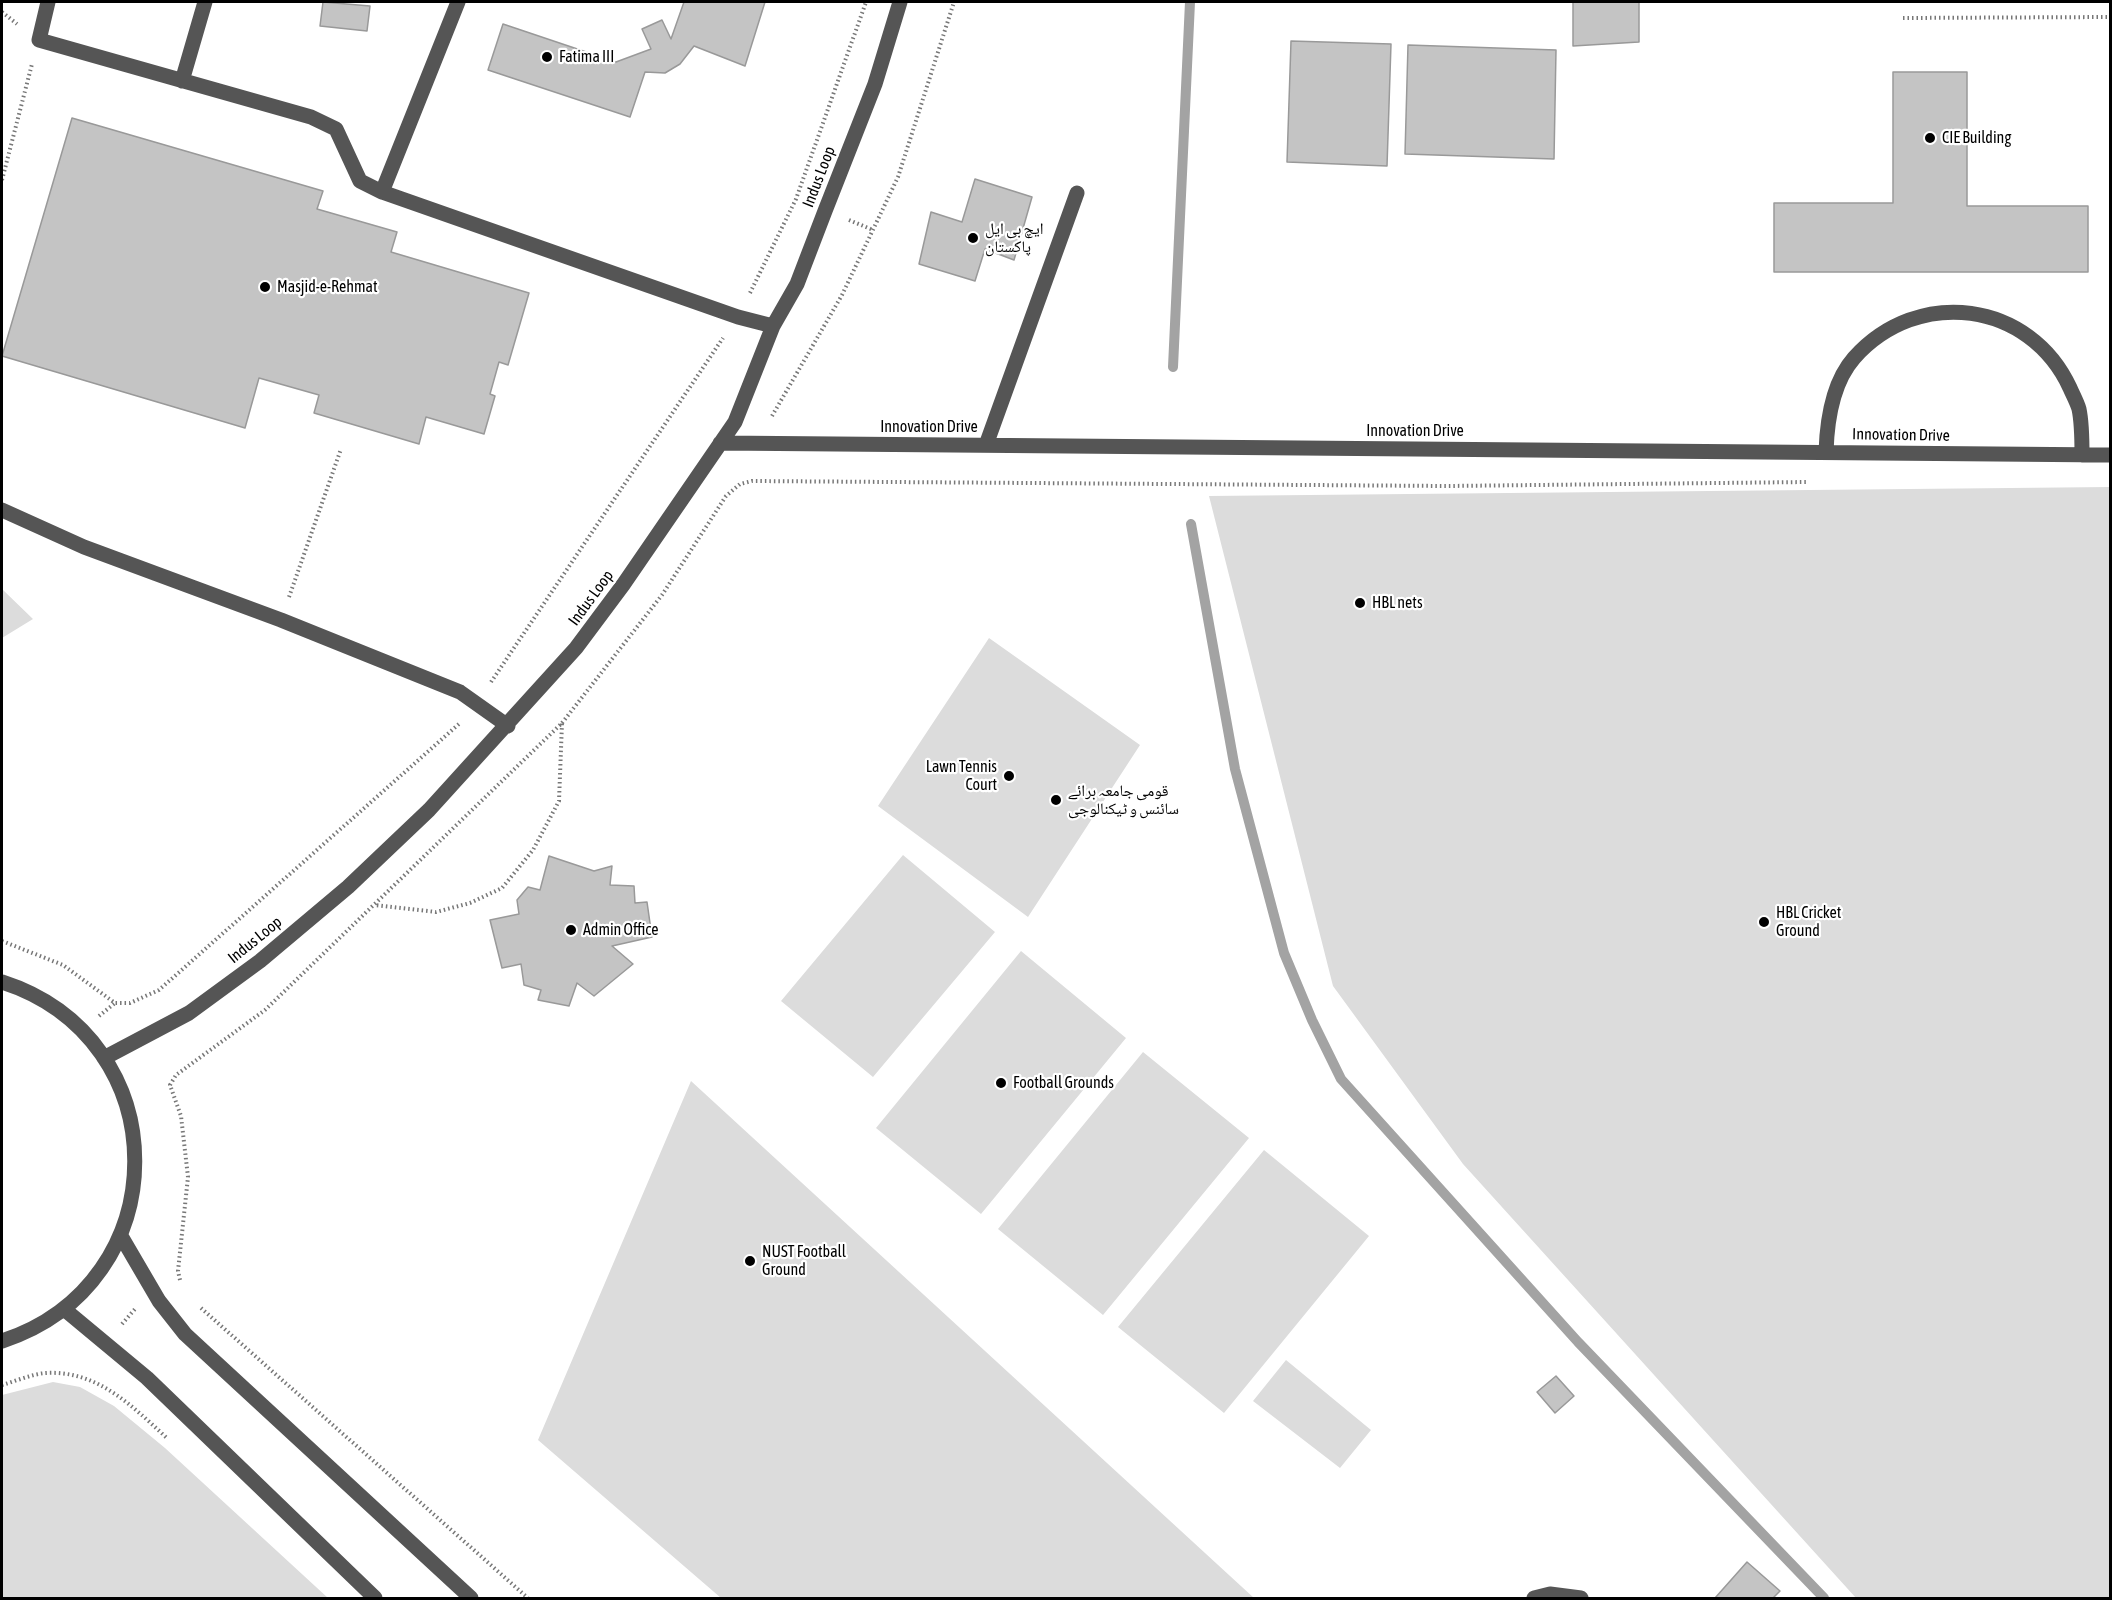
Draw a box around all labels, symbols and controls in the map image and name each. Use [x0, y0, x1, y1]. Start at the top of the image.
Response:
place label: Fatima III [559, 47, 614, 67]
marker: Fatima III [540, 50, 554, 64]
place label: CIE Building [1942, 128, 2011, 148]
marker: CIE Building [1923, 131, 1937, 145]
street label: Indus Loop [799, 144, 839, 210]
place label: ایچ بی ایل پاکستان [985, 219, 1043, 257]
marker: ایچ بی ایل پاکستان [966, 231, 980, 245]
place label: Masjid-e-Rehmat [277, 277, 378, 297]
marker: Masjid-e-Rehmat [258, 280, 272, 294]
street label: Innovation Drive [880, 417, 978, 437]
street label: Innovation Drive [1366, 421, 1464, 441]
street label: Innovation Drive [1852, 425, 1950, 445]
street label: Indus Loop [564, 567, 618, 629]
place label: HBL nets [1372, 593, 1423, 613]
marker: HBL nets [1353, 596, 1367, 610]
place label: Lawn Tennis Court [926, 757, 997, 795]
marker: Lawn Tennis Court [1002, 769, 1016, 783]
place label: قومی جامعہ برائے سائنس و ٹیکنالوجی [1068, 781, 1179, 819]
marker: قومی جامعہ برائے سائنس و ٹیکنالوجی [1049, 793, 1063, 807]
place label: HBL Cricket Ground [1776, 903, 1841, 941]
street label: Indus Loop [224, 912, 286, 968]
marker: HBL Cricket Ground [1757, 915, 1771, 929]
place label: Admin Office [583, 920, 658, 940]
marker: Admin Office [564, 923, 578, 937]
place label: Football Grounds [1013, 1073, 1114, 1093]
marker: Football Grounds [994, 1076, 1008, 1090]
place label: NUST Football Ground [762, 1242, 846, 1280]
marker: NUST Football Ground [743, 1254, 757, 1268]

